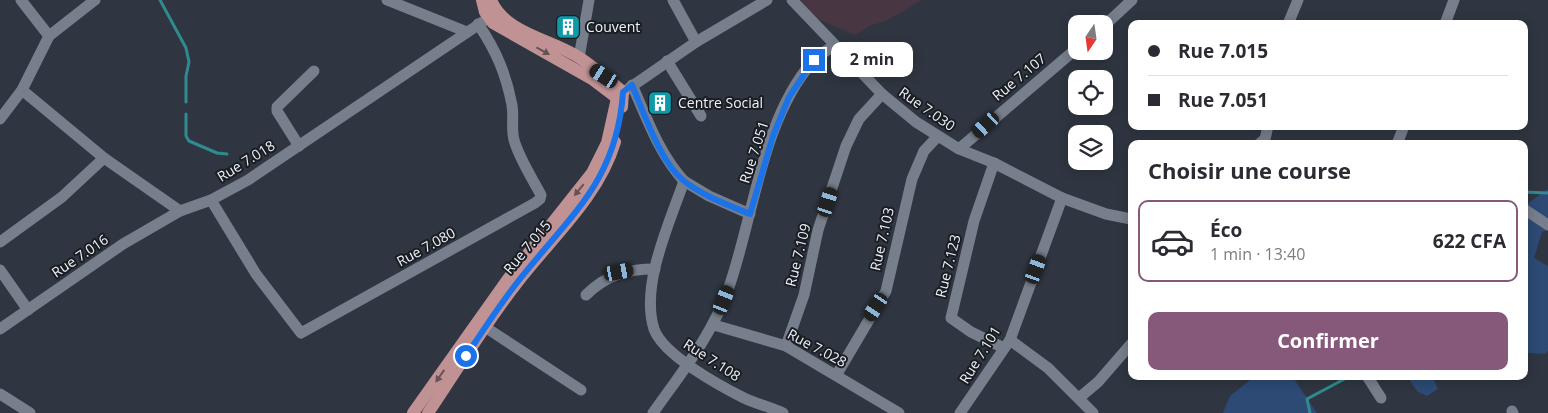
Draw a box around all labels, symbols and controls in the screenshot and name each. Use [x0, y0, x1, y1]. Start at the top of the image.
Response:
building icon: Couvent [555, 14, 581, 40]
north arrow [1068, 15, 1112, 60]
map controls [1068, 15, 1113, 170]
place label: Couvent [586, 17, 640, 36]
text: Rue 7.015 [1178, 38, 1268, 64]
callout: 2 min [832, 42, 914, 78]
one-way arrow [536, 47, 549, 56]
text: 2 min [850, 48, 894, 70]
route end [803, 49, 825, 71]
street label: Rue 7.107 [988, 49, 1049, 105]
car [587, 62, 620, 90]
button: locate [1068, 70, 1113, 115]
street label: Rue 7.030 [895, 82, 959, 135]
text: Rue 7.051 [1178, 87, 1268, 113]
building icon: Centre Social [647, 90, 673, 116]
place label: Centre Social [678, 93, 763, 112]
car [969, 109, 1002, 141]
street label: Rue 7.051 [735, 118, 773, 185]
button: layers [1068, 125, 1113, 170]
street label: Rue 7.018 [213, 135, 278, 186]
text: Choisir une course [1148, 155, 1351, 185]
one-way arrow [573, 183, 584, 196]
car [816, 185, 839, 219]
street label: Rue 7.103 [865, 205, 898, 272]
street label: Rue 7.015 [499, 216, 555, 277]
text: Éco [1210, 217, 1242, 243]
icon: car [1150, 219, 1195, 264]
street label: Rue 7.109 [781, 221, 815, 288]
street label: Rue 7.080 [393, 223, 459, 270]
text: 622 CFA [1433, 228, 1506, 254]
street label: Rue 7.016 [48, 230, 112, 281]
street label: Rue 7.123 [931, 232, 965, 299]
text: 1 min · 13:40 [1210, 243, 1305, 265]
car [1023, 252, 1048, 286]
car [602, 262, 635, 282]
car [711, 283, 736, 317]
car [861, 290, 890, 324]
button: Confirmer [1148, 312, 1508, 370]
street label: Rue 7.101 [954, 322, 1005, 387]
street label: Rue 7.028 [784, 324, 850, 371]
street label: Rue 7.108 [680, 334, 744, 385]
route start [455, 345, 477, 367]
one-way arrow [435, 369, 445, 383]

